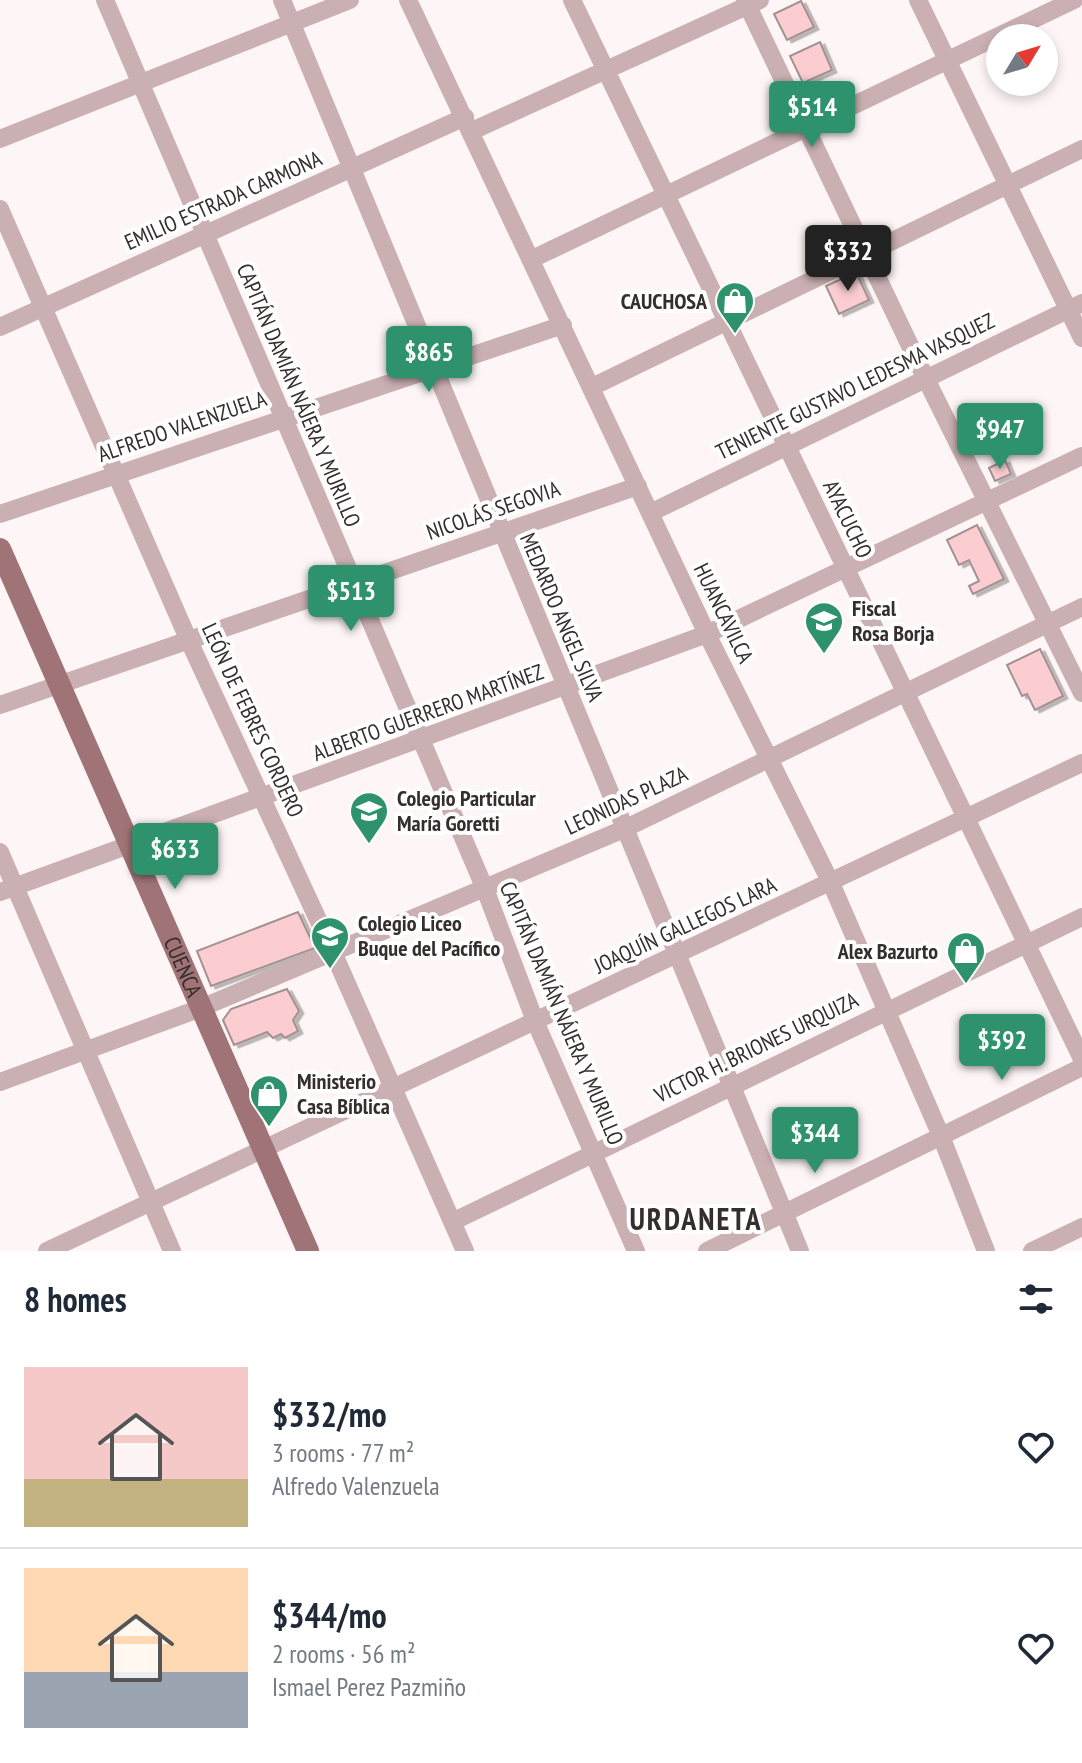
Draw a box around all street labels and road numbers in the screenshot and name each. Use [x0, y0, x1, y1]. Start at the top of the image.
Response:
street label: EMILIO ESTRADA CARMONA [120, 144, 327, 256]
street label: CAPITÁN DAMIÁN NÁJERA Y MURILLO [231, 259, 367, 531]
street label: TENIENTE GUSTAVO LEDESMA VASQUEZ [711, 306, 999, 466]
street label: ALFREDO VALENZUELA [94, 384, 271, 468]
street label: NICOLÁS SEGOVIA [423, 474, 564, 546]
street label: AYACUCHO [817, 475, 879, 563]
street label: MEDARDO ANGEL SILVA [514, 529, 610, 706]
street label: HUANCAVILCA [688, 558, 760, 668]
street label: LEÓN DE FEBRES CORDERO [196, 618, 310, 822]
street label: ALBERTO GUERRERO MARTÍNEZ [309, 657, 547, 767]
street label: LEONIDAS PLAZA [560, 759, 692, 841]
street label: JOAQUÍN GALLEGOS LARA [588, 870, 781, 980]
street label: CAPITÁN DAMIÁN NÁJERA Y MURILLO [494, 877, 630, 1149]
street label: CUENCA [158, 932, 209, 1001]
street label: VICTOR H. BRIONES URQUIZA [649, 985, 863, 1109]

